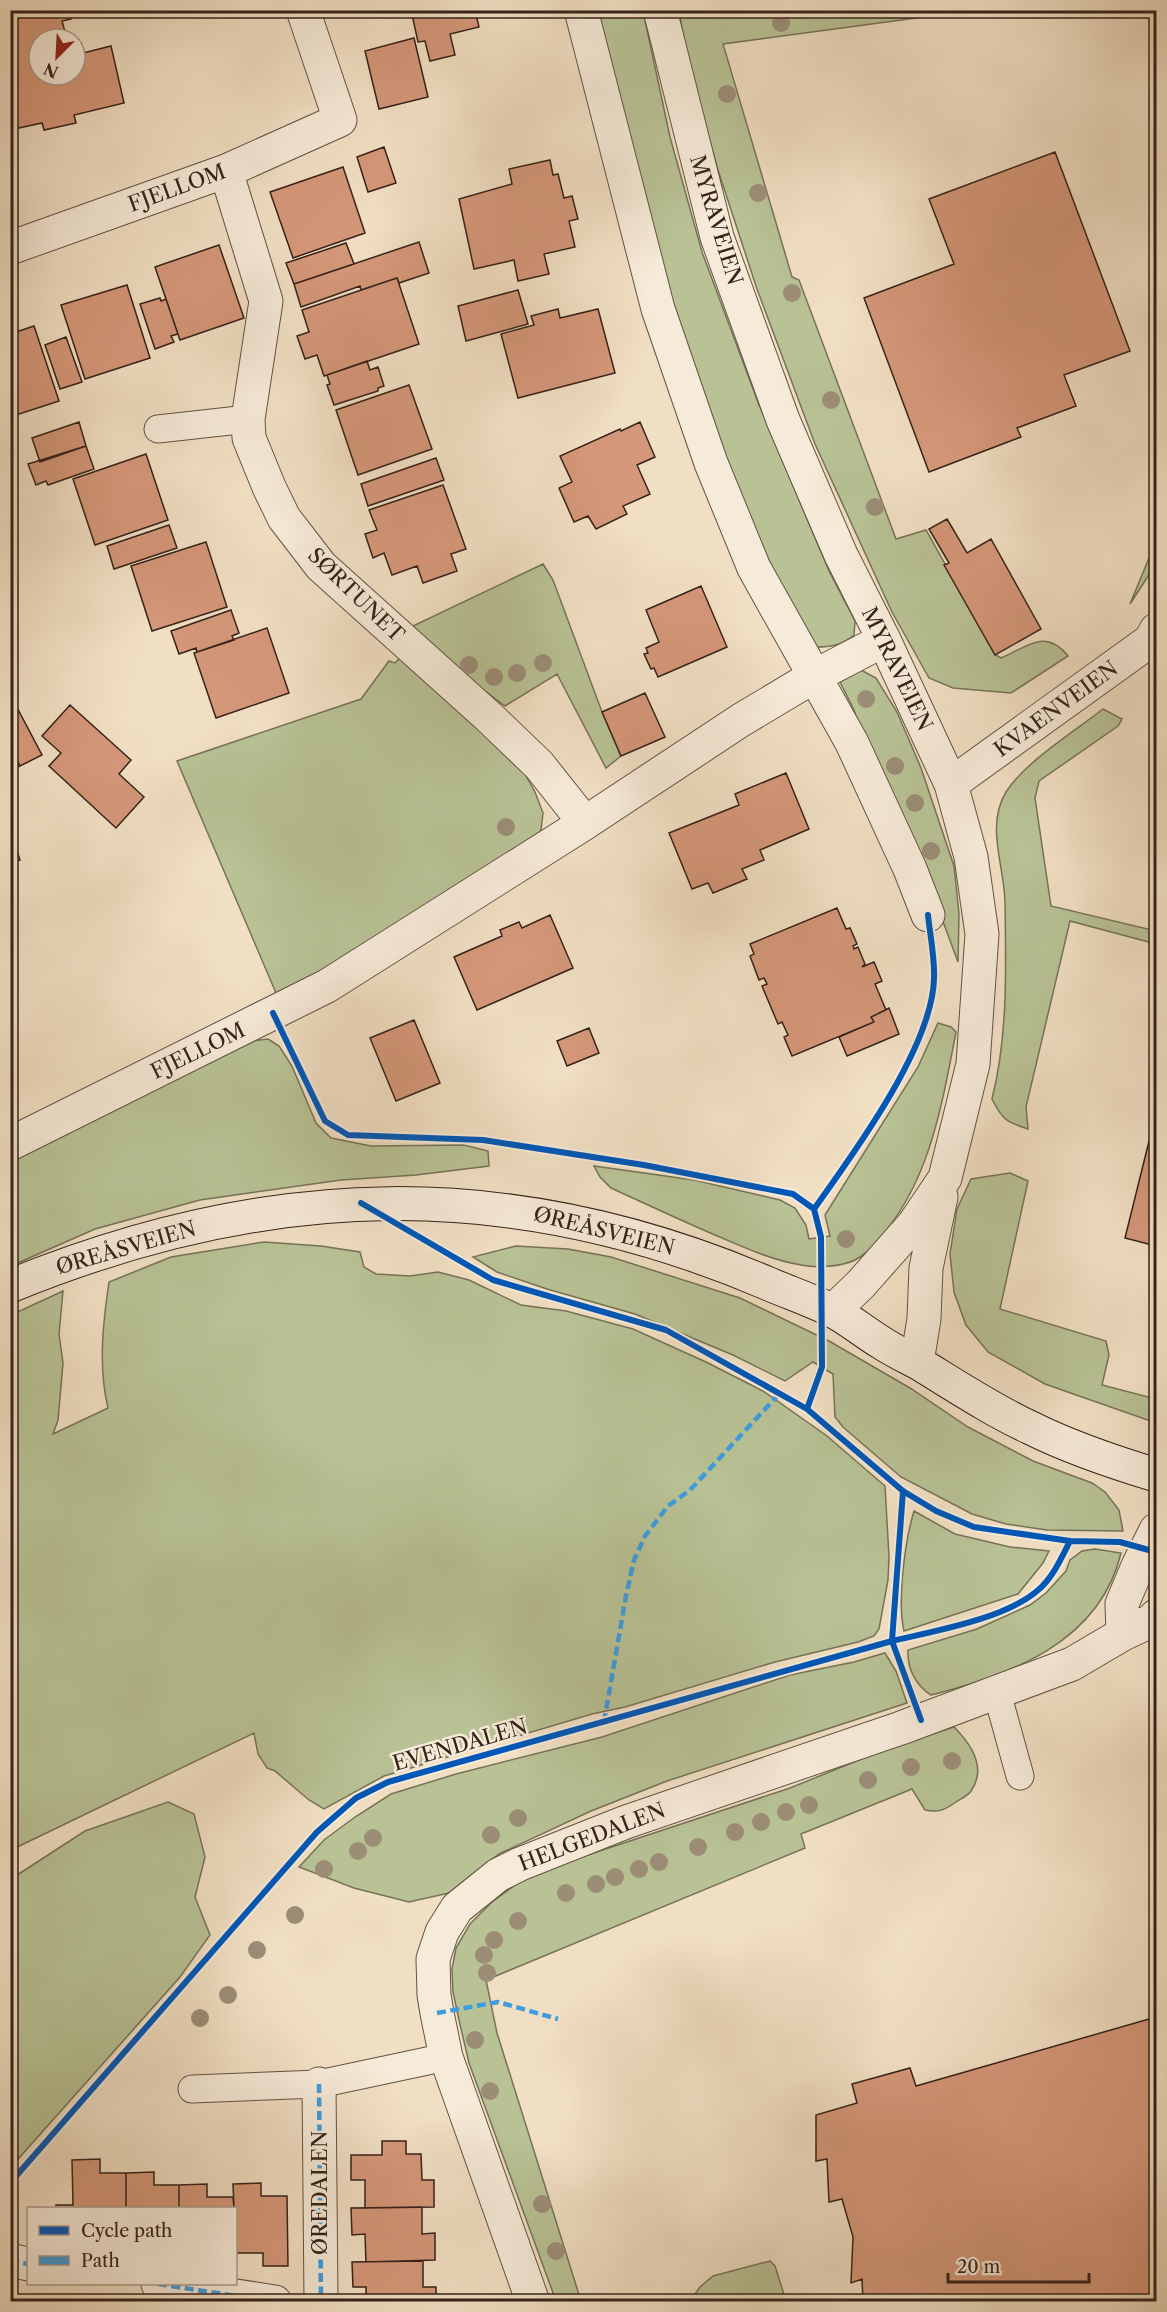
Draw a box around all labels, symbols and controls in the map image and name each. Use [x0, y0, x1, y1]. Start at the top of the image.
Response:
north arrow [27, 27, 87, 87]
text: N [40, 59, 61, 83]
street label: MYRAVEIEN [685, 152, 748, 288]
street label: FJELLOM [125, 158, 229, 217]
street label: SØRTUNET [303, 542, 410, 647]
street label: MYRAVEIEN [857, 603, 938, 735]
street label: KVAENVEIEN [989, 655, 1122, 762]
street label: FJELLOM [147, 1017, 249, 1084]
street label: ØREÅSVEIEN [531, 1201, 677, 1260]
street label: ØREÅSVEIEN [53, 1216, 199, 1279]
street label: EVENDALEN [390, 1713, 530, 1776]
street label: HELGEDALEN [515, 1797, 669, 1876]
street label: ØREDALEN [307, 2131, 332, 2255]
legend [27, 2207, 237, 2285]
text: Cycle path [81, 2220, 172, 2242]
scale bar [948, 2246, 1089, 2284]
text: Path [81, 2250, 120, 2272]
text: 20 m [957, 2256, 1001, 2278]

